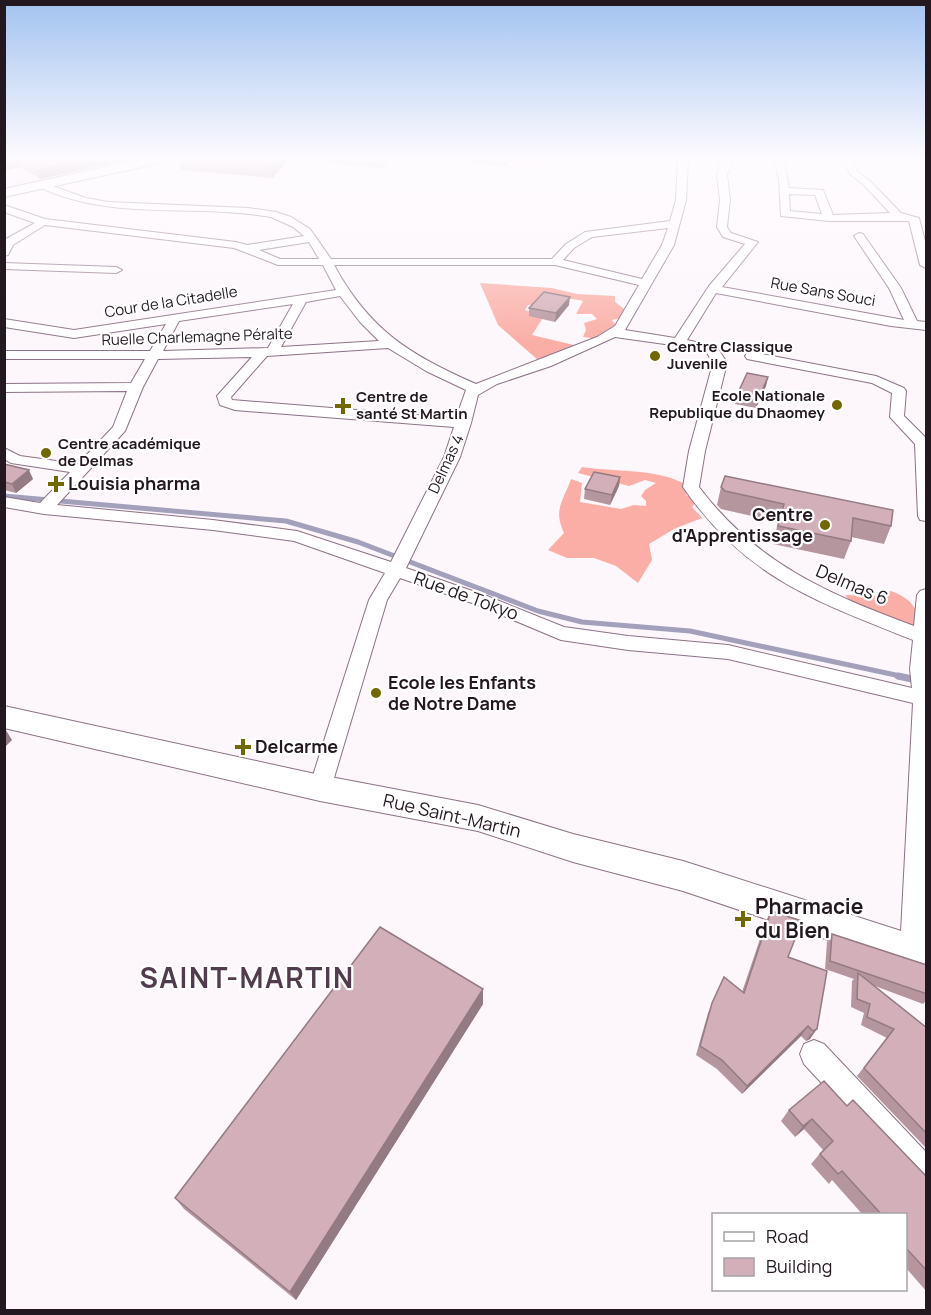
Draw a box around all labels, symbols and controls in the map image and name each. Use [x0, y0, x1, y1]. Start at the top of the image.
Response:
street label: Rue Sans Souci [769, 272, 877, 311]
street label: Cour de la Citadelle [103, 281, 239, 322]
street label: Ruelle Charlemagne Péralte [101, 323, 293, 350]
place label: Centre Classique Juvenile [667, 336, 793, 374]
marker: Centre Classique Juvenile [648, 349, 662, 363]
place label: Ecole Nationale Republique du Dhaomey [649, 385, 826, 423]
place label: Centre de santé St Martin [356, 386, 468, 424]
marker: Centre de santé St Martin [334, 397, 352, 415]
marker: Ecole Nationale Republique du Dhaomey [830, 398, 844, 412]
street label: Delmas 4 [423, 431, 468, 497]
place label: Centre académique de Delmas [58, 433, 201, 471]
marker: Centre académique de Delmas [39, 446, 53, 460]
place label: Louisia pharma [68, 471, 200, 495]
marker: Louisia pharma [49, 477, 63, 491]
place label: Centre d'Apprentissage [672, 502, 813, 547]
marker: Centre d'Apprentissage [818, 518, 832, 532]
street label: Delmas 6 [813, 558, 892, 610]
street label: Rue de Tokyo [411, 565, 522, 625]
place label: Ecole les Enfants de Notre Dame [388, 670, 536, 715]
marker: Ecole les Enfants de Notre Dame [369, 686, 383, 700]
place label: Delcarme [255, 734, 338, 758]
marker: Delcarme [236, 740, 250, 754]
street label: Rue Saint-Martin [381, 788, 523, 843]
place label: Pharmacie du Bien [755, 892, 863, 944]
marker: Pharmacie du Bien [736, 912, 750, 926]
district label: SAINT-MARTIN [139, 958, 355, 996]
legend [712, 1213, 907, 1291]
text: Road [766, 1224, 809, 1248]
text: Building [766, 1254, 832, 1278]

